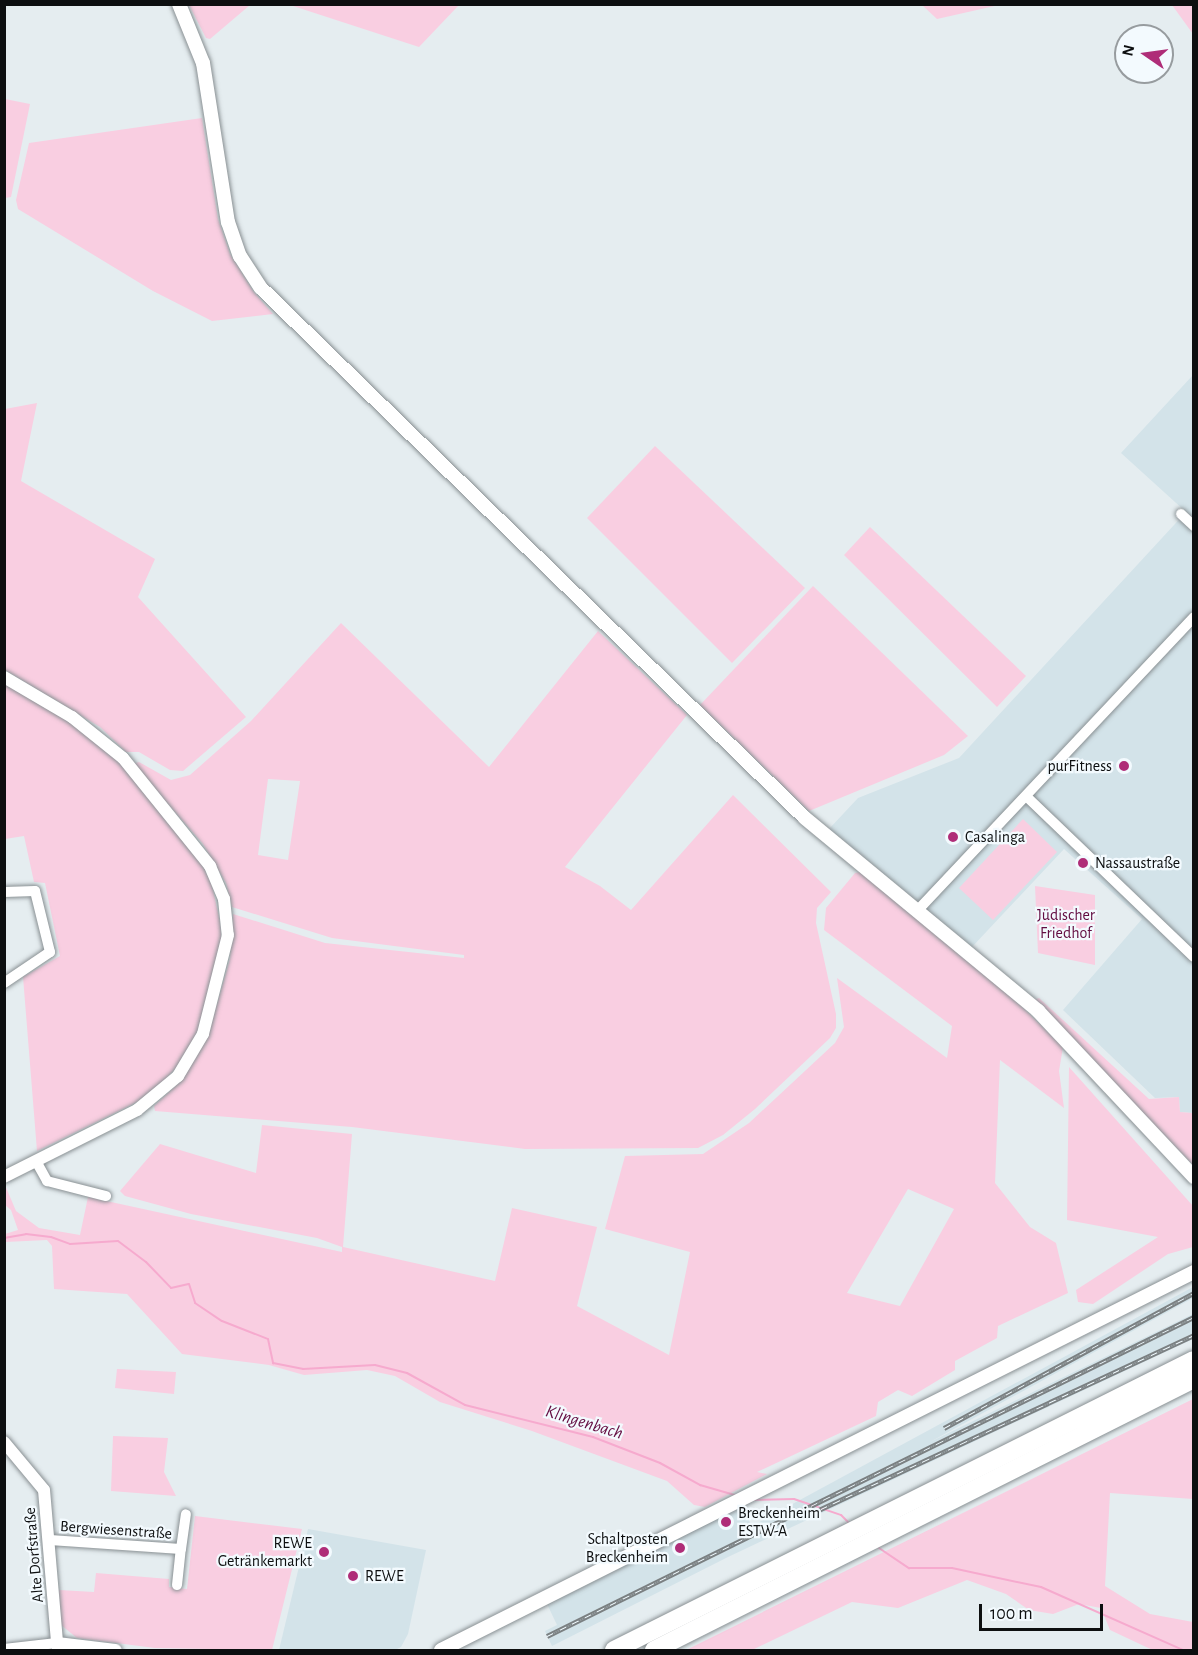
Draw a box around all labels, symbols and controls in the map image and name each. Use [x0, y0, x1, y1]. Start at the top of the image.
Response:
north arrow [1114, 24, 1174, 84]
text: N [1119, 43, 1137, 58]
place label: purFitness [1047, 756, 1112, 776]
marker: purFitness [1117, 759, 1131, 773]
place label: Casalinga [965, 827, 1025, 847]
marker: Casalinga [946, 830, 960, 844]
place label: Nassaustraße [1095, 853, 1180, 873]
marker: Nassaustraße [1076, 856, 1090, 870]
park label: Jüdischer Friedhof [1037, 905, 1095, 943]
water label: Klingenbach [543, 1401, 625, 1445]
place label: Breckenheim ESTW-A [738, 1503, 820, 1541]
street label: Alte Dorfstraße [20, 1506, 48, 1604]
marker: Breckenheim ESTW-A [719, 1515, 733, 1529]
street label: Bergwiesenstraße [59, 1517, 173, 1543]
place label: Schaltposten Breckenheim [586, 1529, 668, 1567]
place label: REWE Getränkemarkt [218, 1533, 312, 1571]
marker: Schaltposten Breckenheim [673, 1541, 687, 1555]
marker: REWE Getränkemarkt [317, 1545, 331, 1559]
place label: REWE [365, 1566, 404, 1586]
marker: REWE [346, 1569, 360, 1583]
scale bar [982, 1592, 1106, 1630]
text: 100 m [990, 1605, 1033, 1623]

